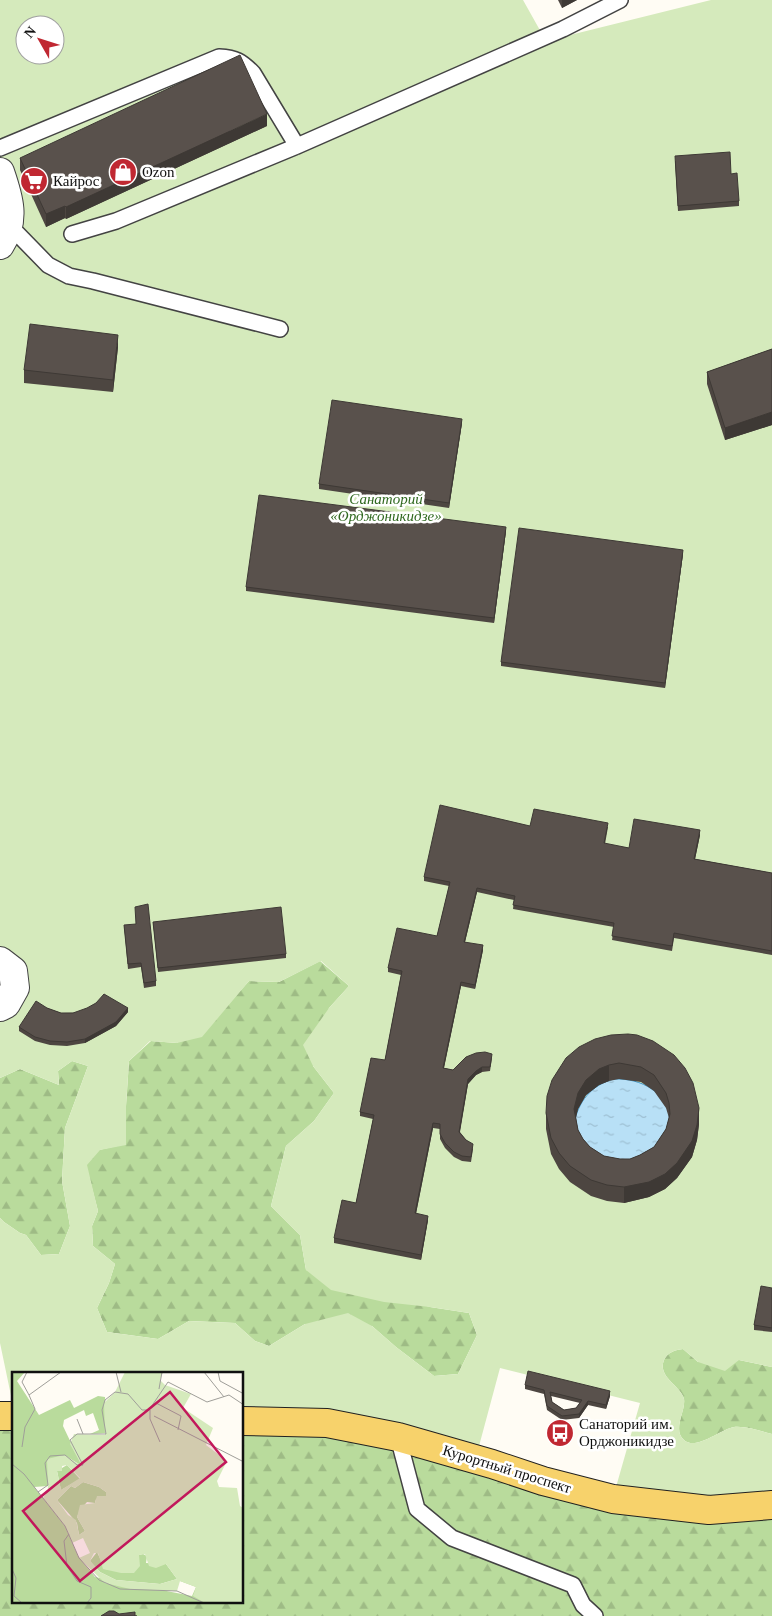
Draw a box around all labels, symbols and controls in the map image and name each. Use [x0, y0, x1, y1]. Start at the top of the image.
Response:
north arrow [15, 15, 65, 65]
text: N [21, 23, 39, 41]
shop icon: Ozon [108, 157, 138, 187]
place label: Ozon [142, 164, 175, 180]
supermarket icon: Кайрос [19, 166, 49, 196]
place label: Кайрос [53, 173, 100, 189]
park label: Санаторий «Орджоникидзе» [330, 491, 442, 524]
inset map [12, 1372, 244, 1604]
place label: Санаторий им. Орджоникидзе [579, 1416, 674, 1449]
bus stop icon: Санаторий им. Орджоникидзе [545, 1418, 575, 1448]
street label: Курортный проспект [441, 1442, 574, 1496]

